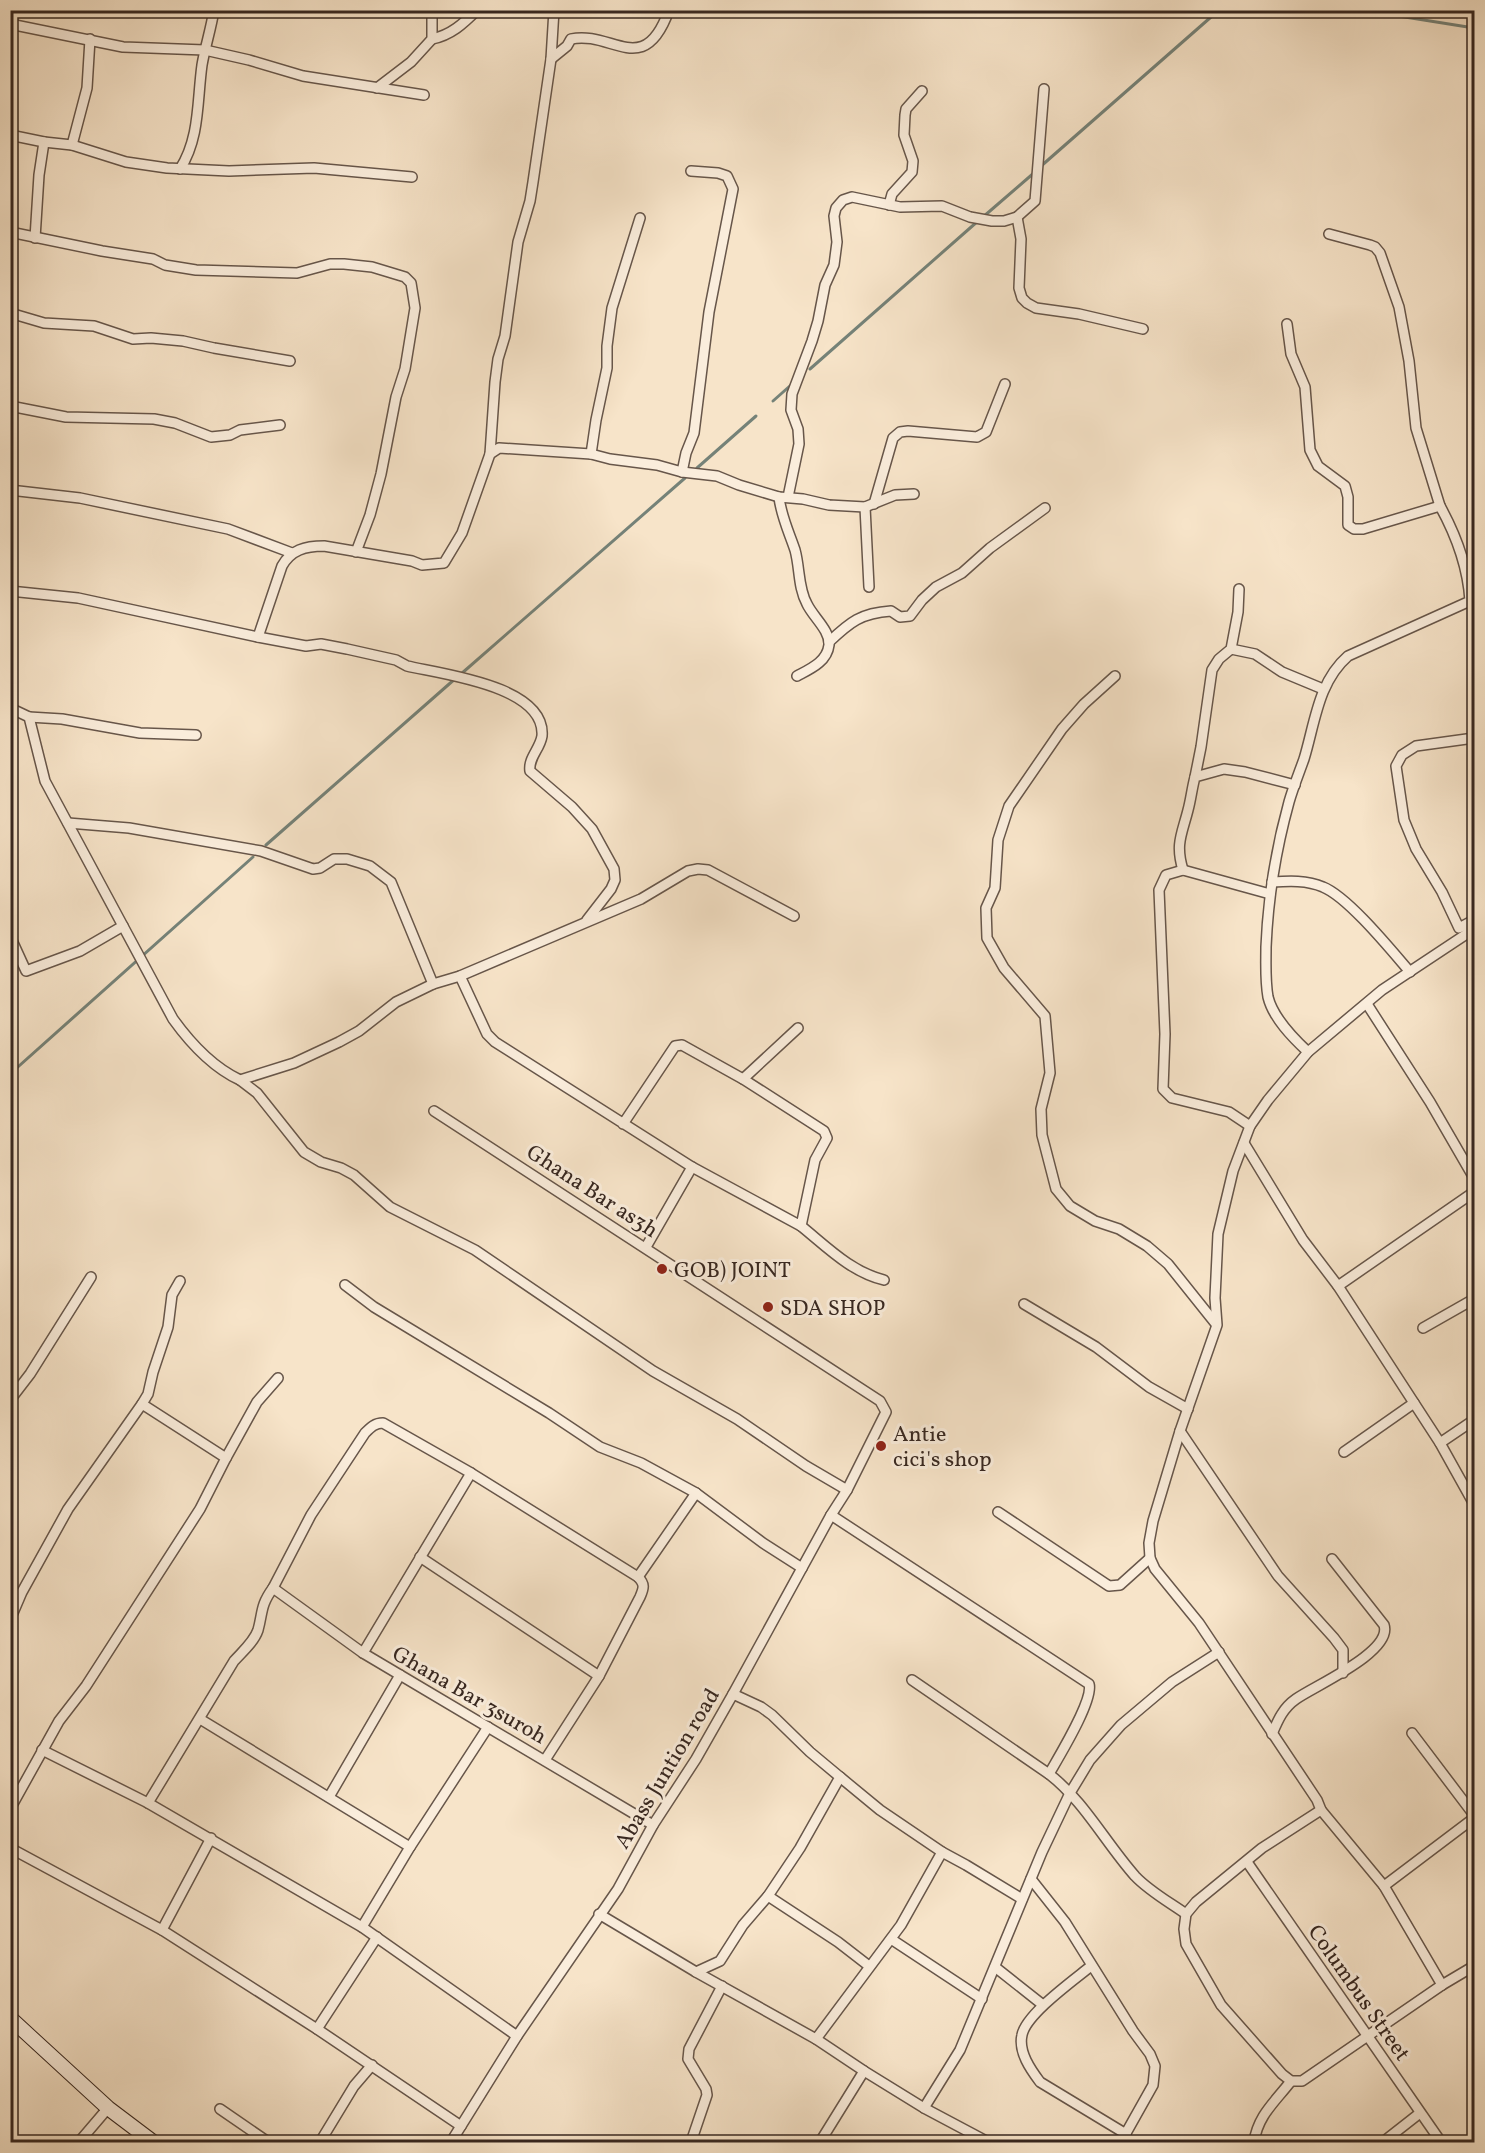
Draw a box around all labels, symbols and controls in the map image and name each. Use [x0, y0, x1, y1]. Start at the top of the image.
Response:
street label: Ghana Bar as3h [520, 1138, 664, 1246]
place label: GOB) JOINT [674, 1256, 791, 1287]
marker: GOB) JOINT [655, 1262, 669, 1276]
place label: SDA SHOP [780, 1294, 885, 1325]
marker: SDA SHOP [761, 1300, 775, 1314]
place label: Antie cici's shop [893, 1420, 992, 1476]
marker: Antie cici's shop [874, 1439, 888, 1453]
street label: Ghana Bar 3suroh [386, 1639, 552, 1753]
street label: Abass Juntion road [608, 1683, 728, 1855]
street label: Columbus Street [1299, 1919, 1417, 2068]

